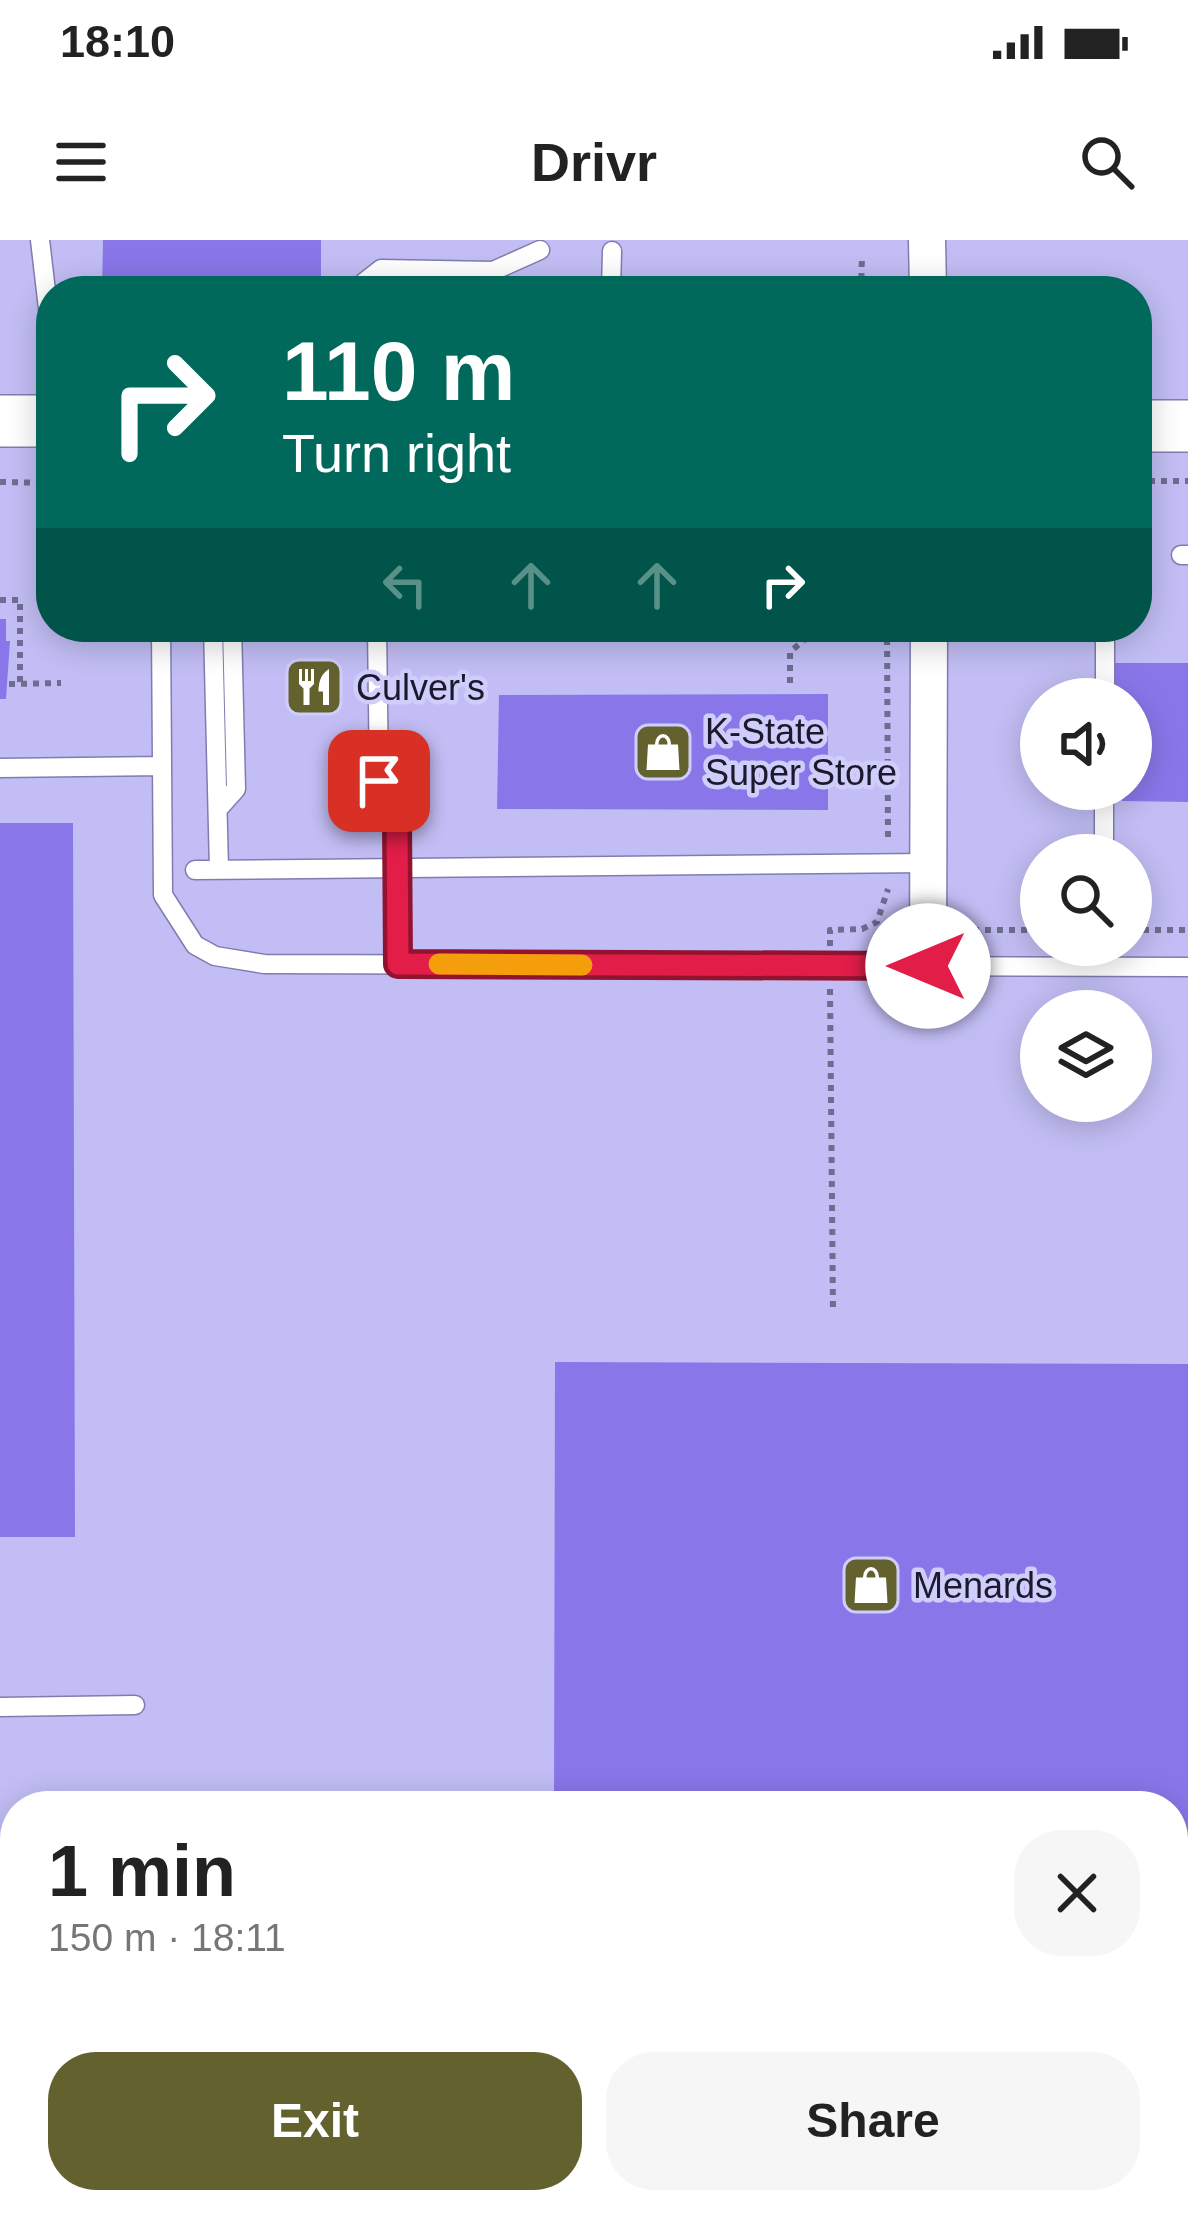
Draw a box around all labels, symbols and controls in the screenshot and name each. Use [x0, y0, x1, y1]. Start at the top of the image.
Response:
text: 18:10 [60, 16, 175, 67]
icon: menu [48, 129, 114, 195]
icon: search [1074, 129, 1140, 195]
text: Drivr [531, 132, 657, 192]
icon: right [84, 324, 240, 480]
text: 110 m [282, 324, 516, 418]
text: Turn right [282, 423, 511, 483]
icon: left [372, 552, 438, 618]
icon: ahead [498, 552, 564, 618]
icon: ahead [624, 552, 690, 618]
icon: right [750, 552, 816, 618]
restaurant icon: Culver's [283, 656, 345, 718]
place label: Culver's [356, 667, 485, 708]
map controls [1020, 678, 1152, 1122]
button: sound [1020, 678, 1152, 810]
place label: K-State Super Store [705, 711, 897, 793]
shop icon: K-State Super Store [632, 721, 694, 783]
pin [328, 730, 430, 832]
icon: arrive [346, 748, 412, 814]
button: search [1020, 834, 1152, 966]
position arrow [865, 903, 991, 1029]
button: layers [1020, 990, 1152, 1122]
shop icon: Menards [840, 1554, 902, 1616]
place label: Menards [913, 1565, 1053, 1606]
button: close [1014, 1830, 1140, 1956]
text: 1 min [48, 1831, 236, 1911]
text: 150 m · 18:11 [48, 1916, 286, 1959]
button: Exit [48, 2052, 582, 2190]
button: Share [606, 2052, 1140, 2190]

